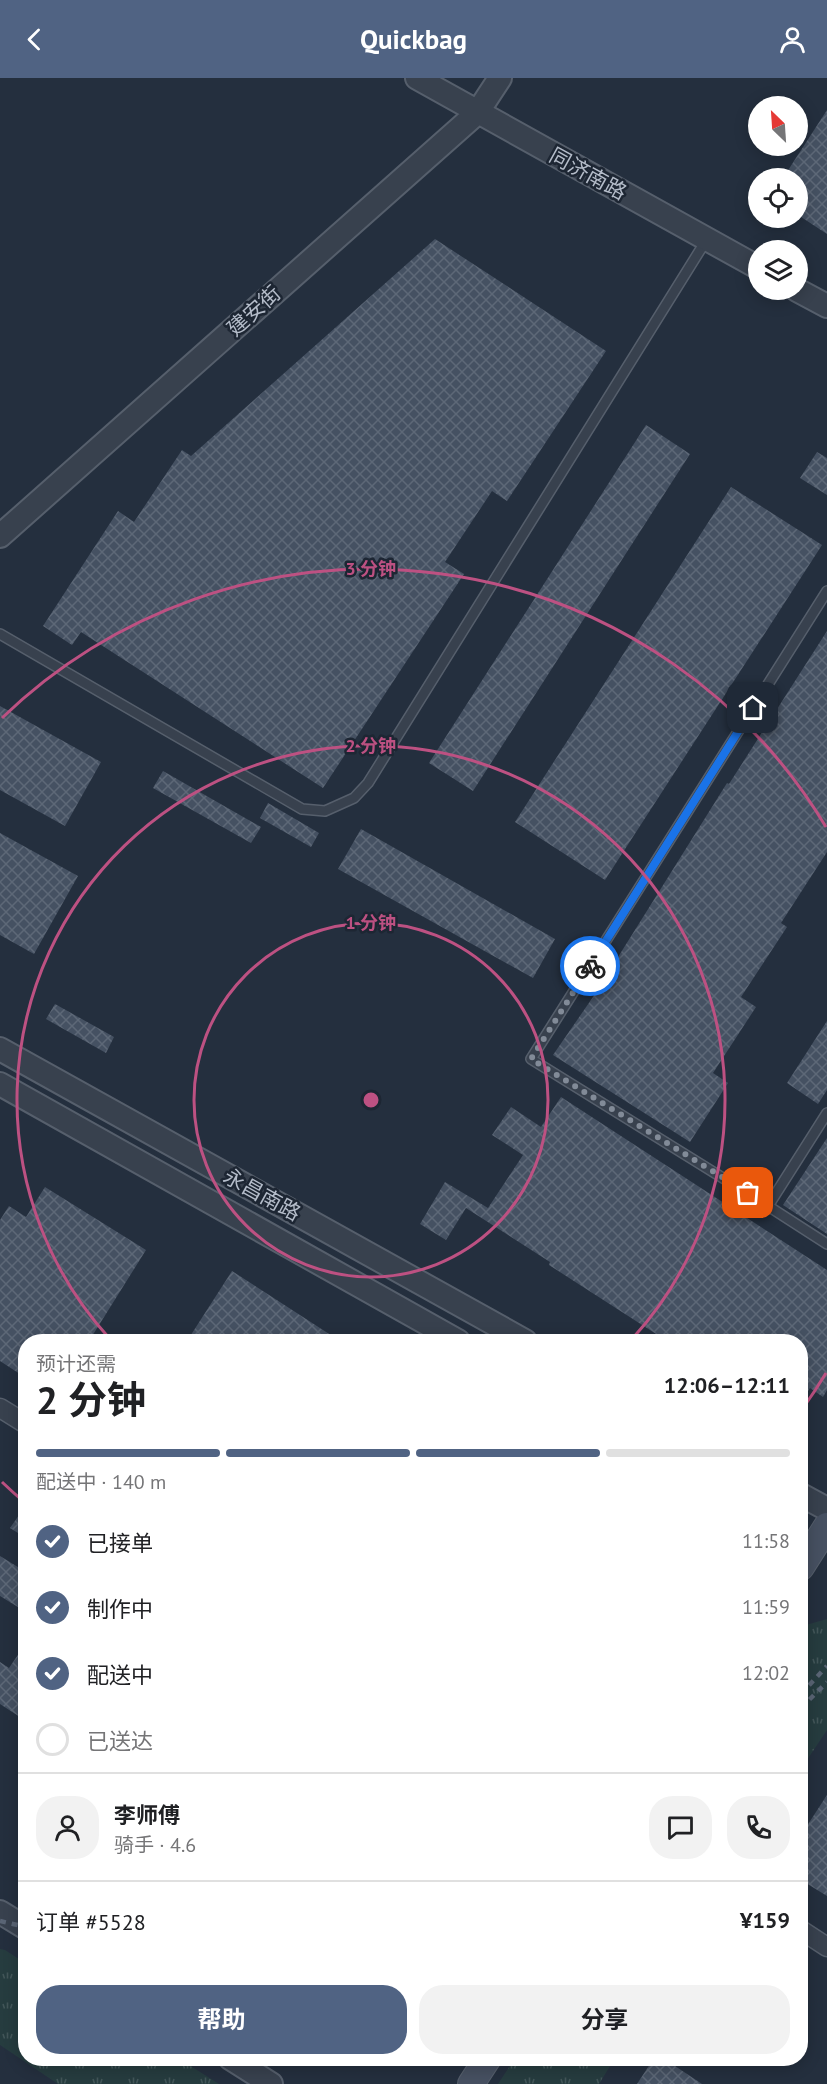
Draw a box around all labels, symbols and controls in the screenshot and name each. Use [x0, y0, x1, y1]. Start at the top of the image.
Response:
text: Quickbag [360, 22, 467, 56]
icon: back [18, 23, 51, 56]
icon: person [776, 23, 809, 56]
north arrow [748, 96, 808, 156]
map controls [748, 96, 808, 300]
street label: 同济南路 [545, 141, 632, 206]
button: locate [748, 168, 808, 228]
button: layers [748, 240, 808, 300]
street label: 建安街 [221, 280, 286, 342]
text: 3 分钟 [346, 557, 396, 580]
pin [727, 682, 778, 733]
icon: home [736, 691, 769, 724]
text: 2 分钟 [346, 734, 396, 757]
text: 1 分钟 [346, 911, 396, 934]
courier [560, 936, 620, 996]
icon: bike [574, 950, 607, 983]
centre of rings [361, 1090, 381, 1110]
street label: 永昌南路 [219, 1162, 306, 1227]
pin [722, 1167, 773, 1218]
icon: bag [731, 1176, 764, 1209]
text: 预计还需 [36, 1351, 116, 1377]
text: 12:06–12:11 [664, 1371, 790, 1399]
text: 2 分钟 [36, 1374, 146, 1425]
text: 配送中 · 140 m [36, 1469, 166, 1495]
icon: check [36, 1525, 69, 1558]
text: 11:58 [742, 1528, 790, 1554]
text: 已接单 [87, 1529, 153, 1557]
icon: check [36, 1591, 69, 1624]
text: 11:59 [742, 1594, 790, 1620]
text: 制作中 [87, 1595, 153, 1623]
icon: check [36, 1657, 69, 1690]
text: 12:02 [742, 1660, 790, 1686]
text: 配送中 [87, 1661, 153, 1689]
text: 已送达 [87, 1727, 153, 1755]
button: person [36, 1796, 99, 1859]
button: chat [649, 1796, 712, 1859]
button: phone [727, 1796, 790, 1859]
text: 李师傅 [114, 1801, 180, 1829]
text: 骑手 · 4.6 [114, 1832, 196, 1858]
text: ¥159 [740, 1906, 790, 1934]
text: 订单 #5528 [36, 1908, 146, 1936]
button: 帮助 [36, 1985, 407, 2054]
button: 分享 [419, 1985, 790, 2054]

